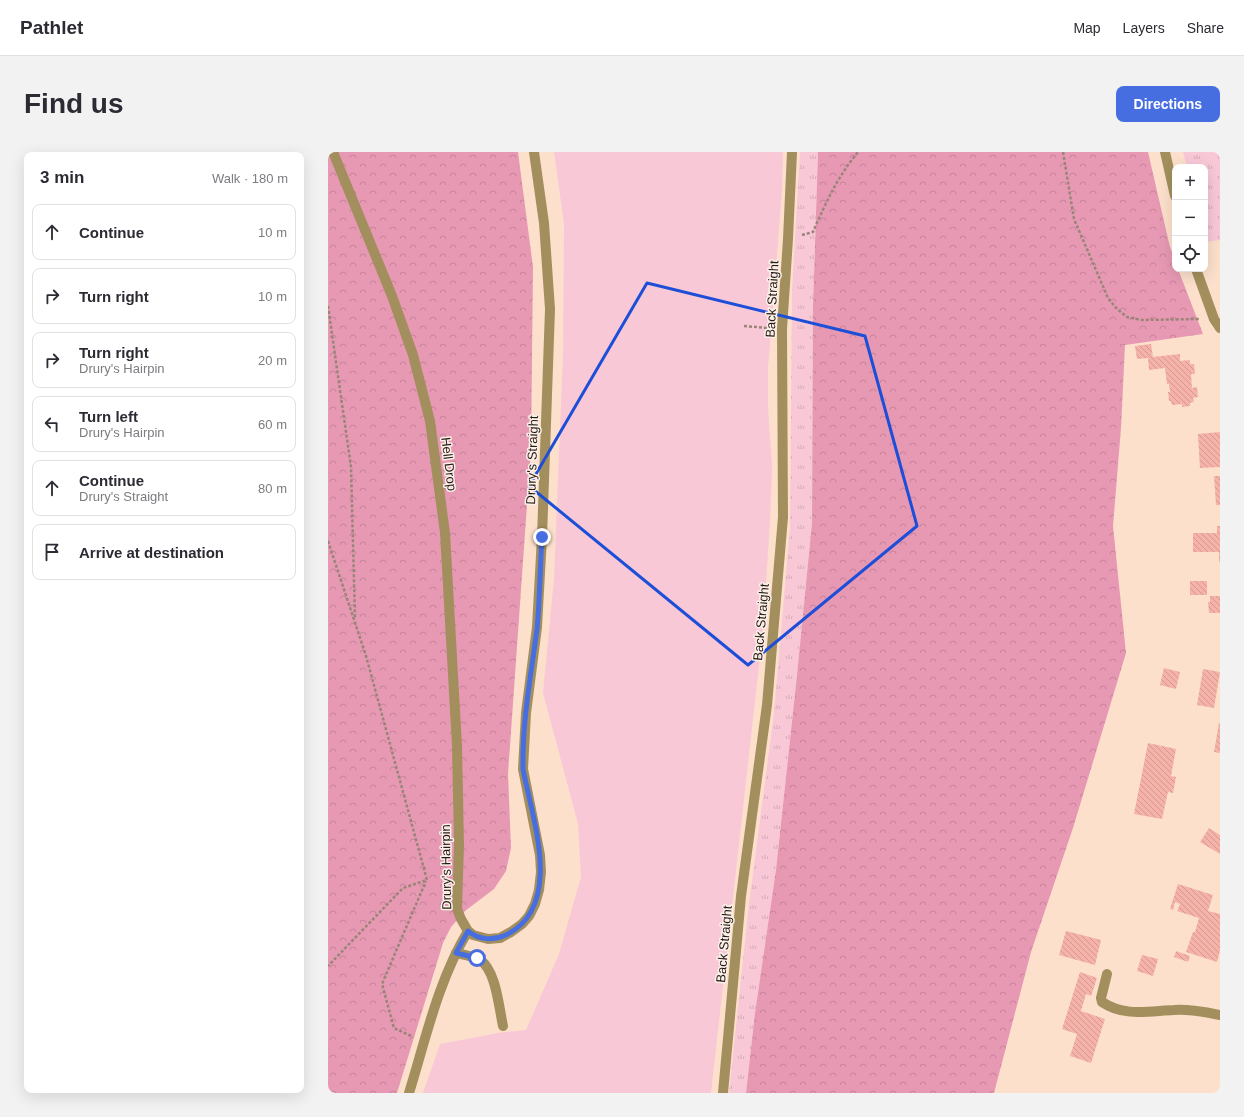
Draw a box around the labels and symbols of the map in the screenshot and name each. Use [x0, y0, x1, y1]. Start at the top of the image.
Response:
street label: Back Straight [762, 260, 782, 338]
street label: Drury's Straight [523, 415, 541, 505]
street label: Hell Drop [438, 436, 460, 492]
route end [533, 528, 551, 546]
street label: Back Straight [750, 582, 772, 661]
street label: Drury's Hairpin [438, 824, 454, 910]
street label: Back Straight [713, 904, 735, 983]
route start [468, 949, 486, 967]

